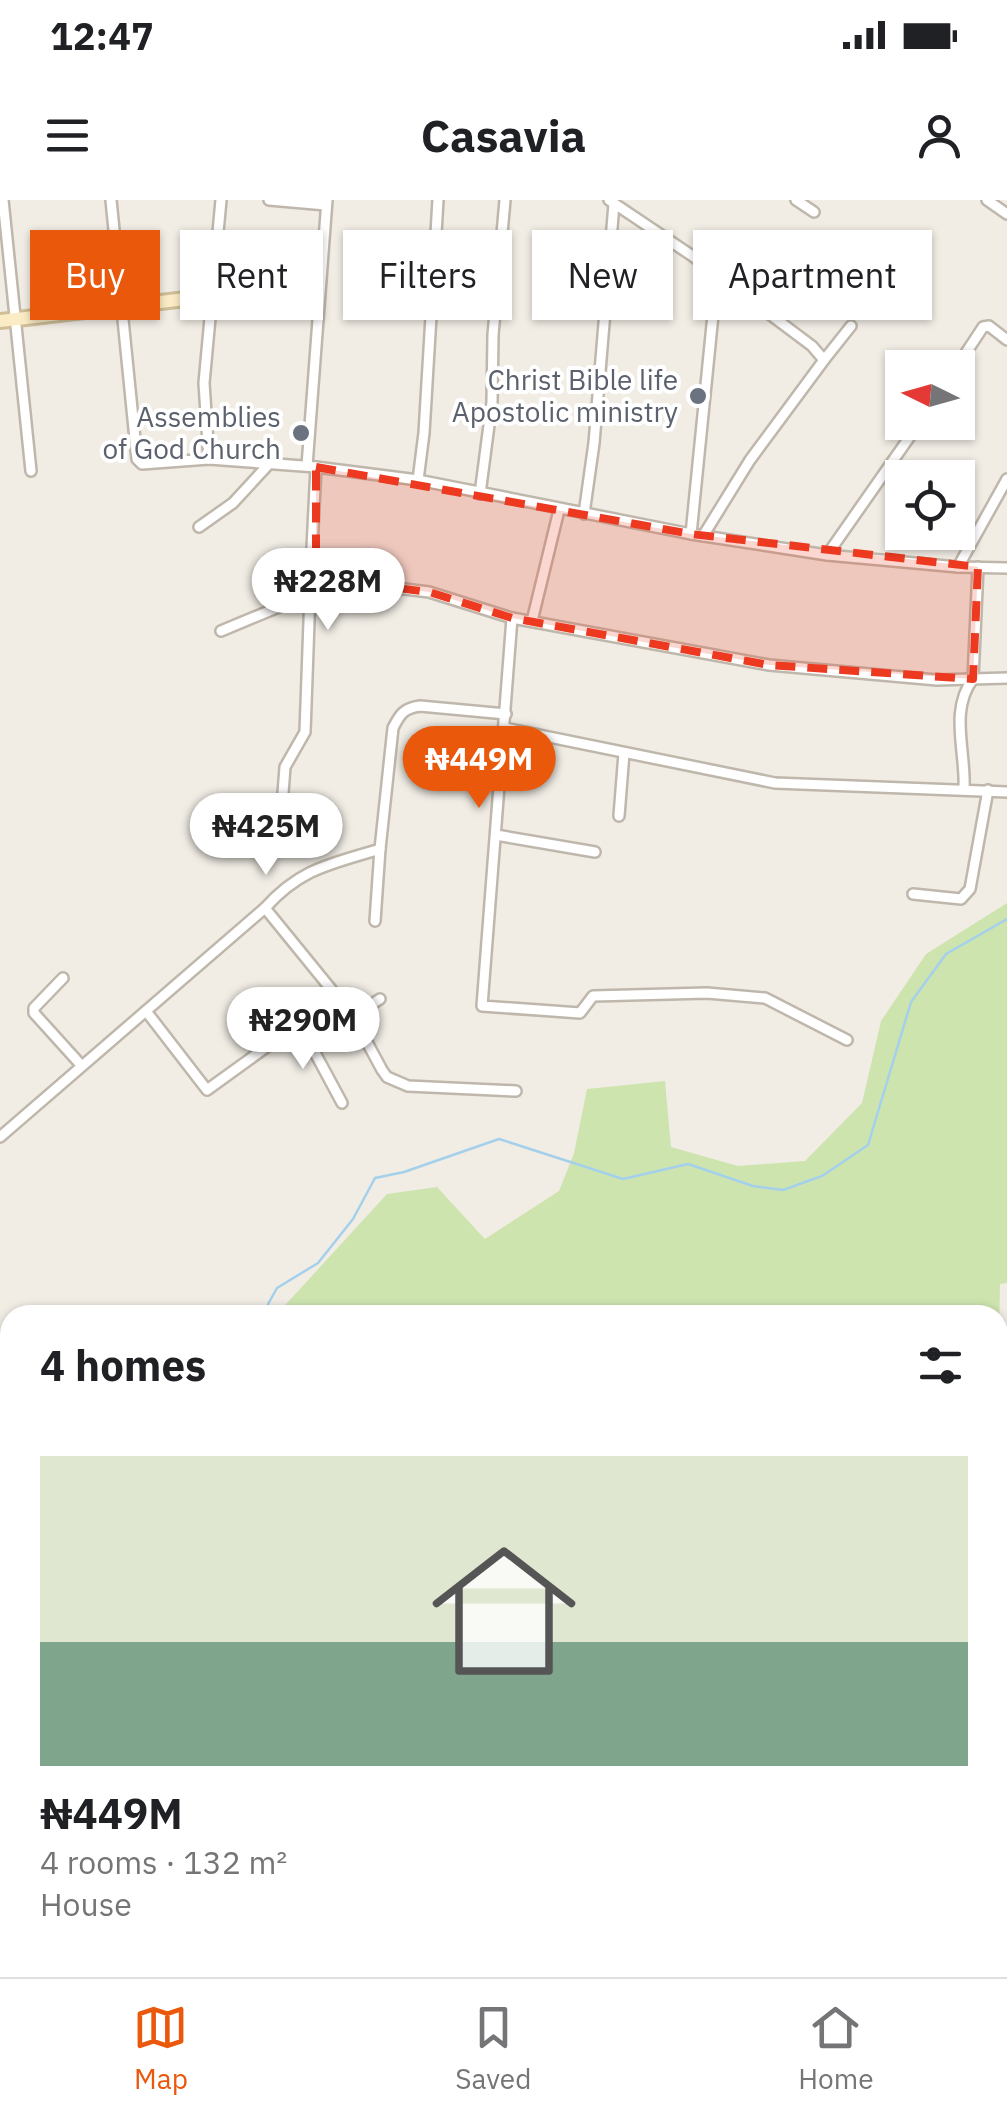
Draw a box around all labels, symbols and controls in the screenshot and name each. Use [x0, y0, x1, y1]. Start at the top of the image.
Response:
text: 12:47 [50, 11, 154, 60]
text: Casavia [421, 106, 586, 164]
icon: menu [40, 108, 95, 163]
icon: person [912, 108, 967, 163]
chip: Buy [30, 230, 160, 320]
chip: Rent [180, 230, 323, 320]
chip: Filters [343, 230, 512, 320]
chip: New [532, 230, 673, 320]
chip: Apartment [693, 230, 932, 320]
north arrow [885, 350, 975, 440]
map controls [885, 350, 975, 550]
place label: Christ Bible life Apostolic ministry [452, 361, 678, 430]
marker: Christ Bible life Apostolic ministry [687, 385, 709, 407]
place label: Assemblies of God Church [102, 398, 281, 467]
marker: Assemblies of God Church [290, 422, 312, 444]
button: locate [885, 460, 975, 550]
pin: ₦228M [258, 548, 398, 633]
text: ₦228M [274, 559, 382, 601]
pin: ₦449M [409, 726, 549, 811]
text: ₦449M [425, 737, 533, 779]
pin: ₦425M [196, 793, 336, 878]
text: ₦425M [212, 804, 320, 846]
pin: ₦290M [233, 987, 373, 1072]
text: ₦290M [249, 998, 357, 1040]
text: 4 homes [40, 1338, 206, 1393]
icon: filters [913, 1338, 968, 1393]
icon: home [414, 1521, 594, 1701]
text: ₦449M [40, 1786, 183, 1841]
text: 4 rooms · 132 m² [40, 1841, 287, 1883]
text: House [40, 1883, 132, 1925]
tab: Map [133, 2000, 188, 2097]
tab: Saved [455, 2000, 531, 2097]
tab: Home [798, 2000, 874, 2097]

